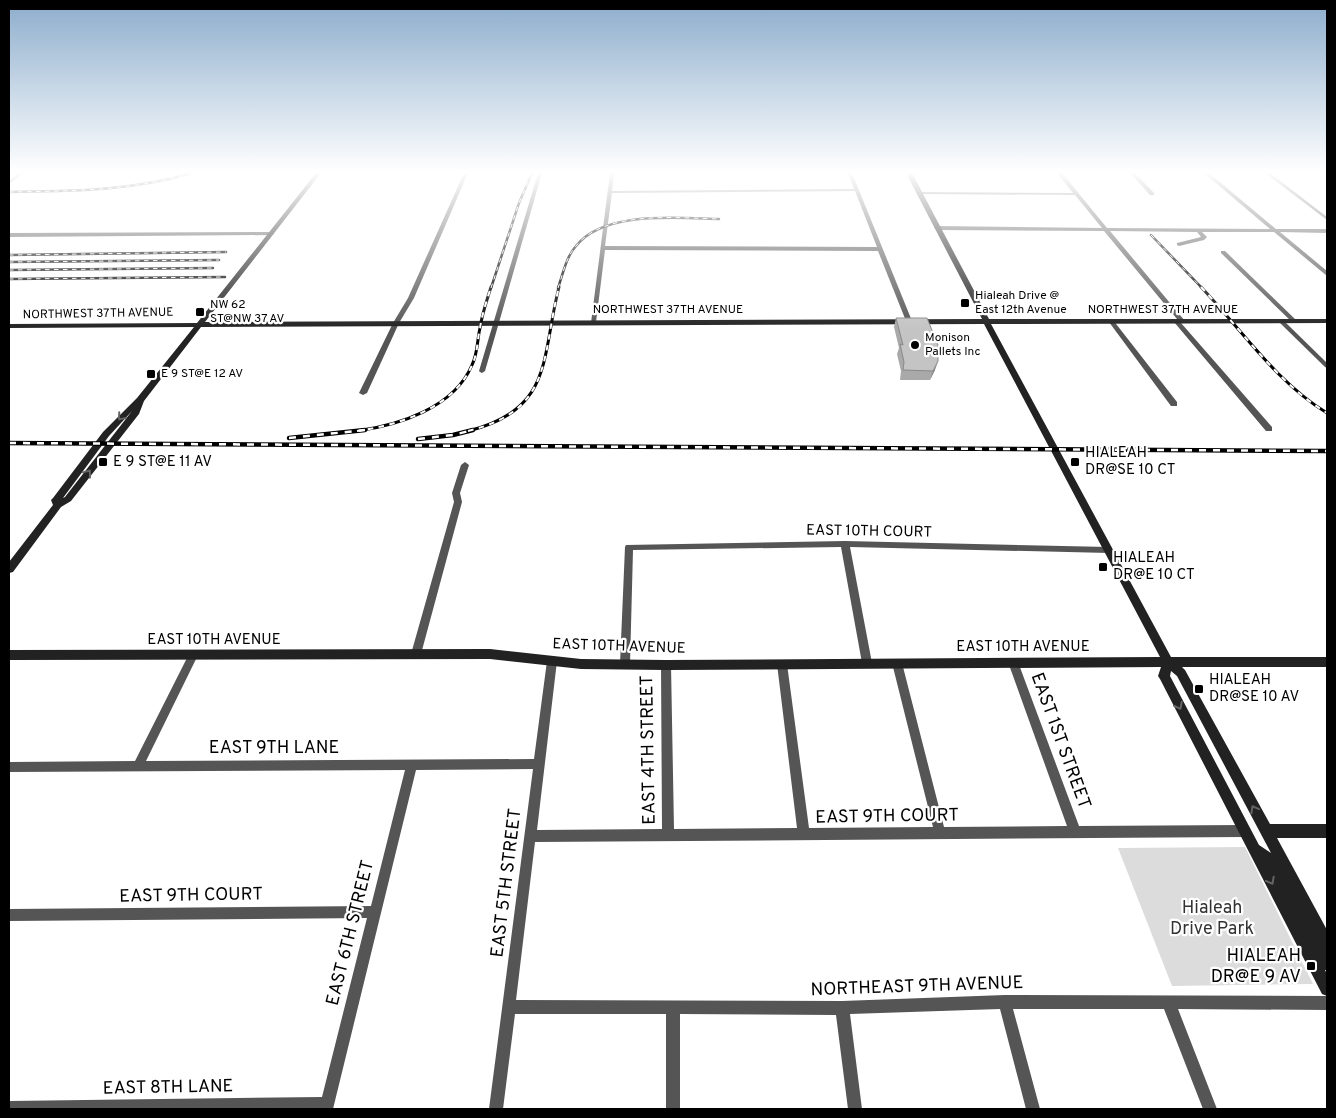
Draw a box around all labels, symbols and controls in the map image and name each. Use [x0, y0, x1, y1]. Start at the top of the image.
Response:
place label: Hialeah Drive @ East 12th Avenue [975, 288, 1067, 318]
place label: NW 62 ST@NW 37 AV [210, 297, 284, 327]
marker: Hialeah Drive @ East 12th Avenue [959, 297, 971, 309]
street label: NORTHWEST 37TH AVENUE [593, 302, 743, 318]
street label: NORTHWEST 37TH AVENUE [1088, 302, 1238, 318]
street label: NORTHWEST 37TH AVENUE [23, 305, 173, 323]
marker: NW 62 ST@NW 37 AV [194, 306, 206, 318]
place label: Monison Pallets Inc [925, 330, 980, 360]
marker: Monison Pallets Inc [909, 339, 921, 351]
place label: E 9 ST@E 12 AV [161, 366, 243, 382]
marker: E 9 ST@E 12 AV [145, 368, 157, 380]
one-way arrow [119, 411, 127, 420]
place label: HIALEAH DR@SE 10 CT [1085, 444, 1176, 480]
place label: E 9 ST@E 11 AV [113, 453, 212, 472]
marker: E 9 ST@E 11 AV [97, 456, 109, 468]
marker: HIALEAH DR@SE 10 CT [1069, 456, 1081, 468]
one-way arrow [83, 470, 91, 479]
street label: EAST 10TH COURT [806, 521, 932, 543]
place label: HIALEAH DR@E 10 CT [1113, 549, 1195, 585]
marker: HIALEAH DR@E 10 CT [1097, 561, 1109, 573]
street label: EAST 10TH AVENUE [147, 631, 281, 650]
street label: EAST 10TH AVENUE [552, 635, 686, 659]
street label: EAST 10TH AVENUE [956, 638, 1090, 657]
street label: EAST 1ST STREET [1025, 670, 1095, 812]
place label: HIALEAH DR@SE 10 AV [1209, 671, 1299, 707]
street label: EAST 4TH STREET [636, 675, 662, 825]
marker: HIALEAH DR@SE 10 AV [1193, 683, 1205, 695]
one-way arrow [1173, 701, 1183, 710]
street label: EAST 9TH LANE [209, 737, 339, 760]
street label: EAST 9TH COURT [815, 804, 959, 830]
one-way arrow [1250, 805, 1260, 814]
street label: EAST 5TH STREET [486, 807, 528, 959]
street label: EAST 6TH STREET [322, 858, 380, 1008]
one-way arrow [1265, 876, 1275, 885]
street label: EAST 9TH COURT [119, 883, 263, 909]
park label: Hialeah Drive Park [1170, 897, 1254, 941]
place label: HIALEAH DR@E 9 AV [1211, 945, 1301, 989]
marker: HIALEAH DR@E 9 AV [1305, 960, 1317, 972]
street label: NORTHEAST 9TH AVENUE [810, 972, 1024, 1002]
street label: EAST 8TH LANE [103, 1075, 233, 1101]

